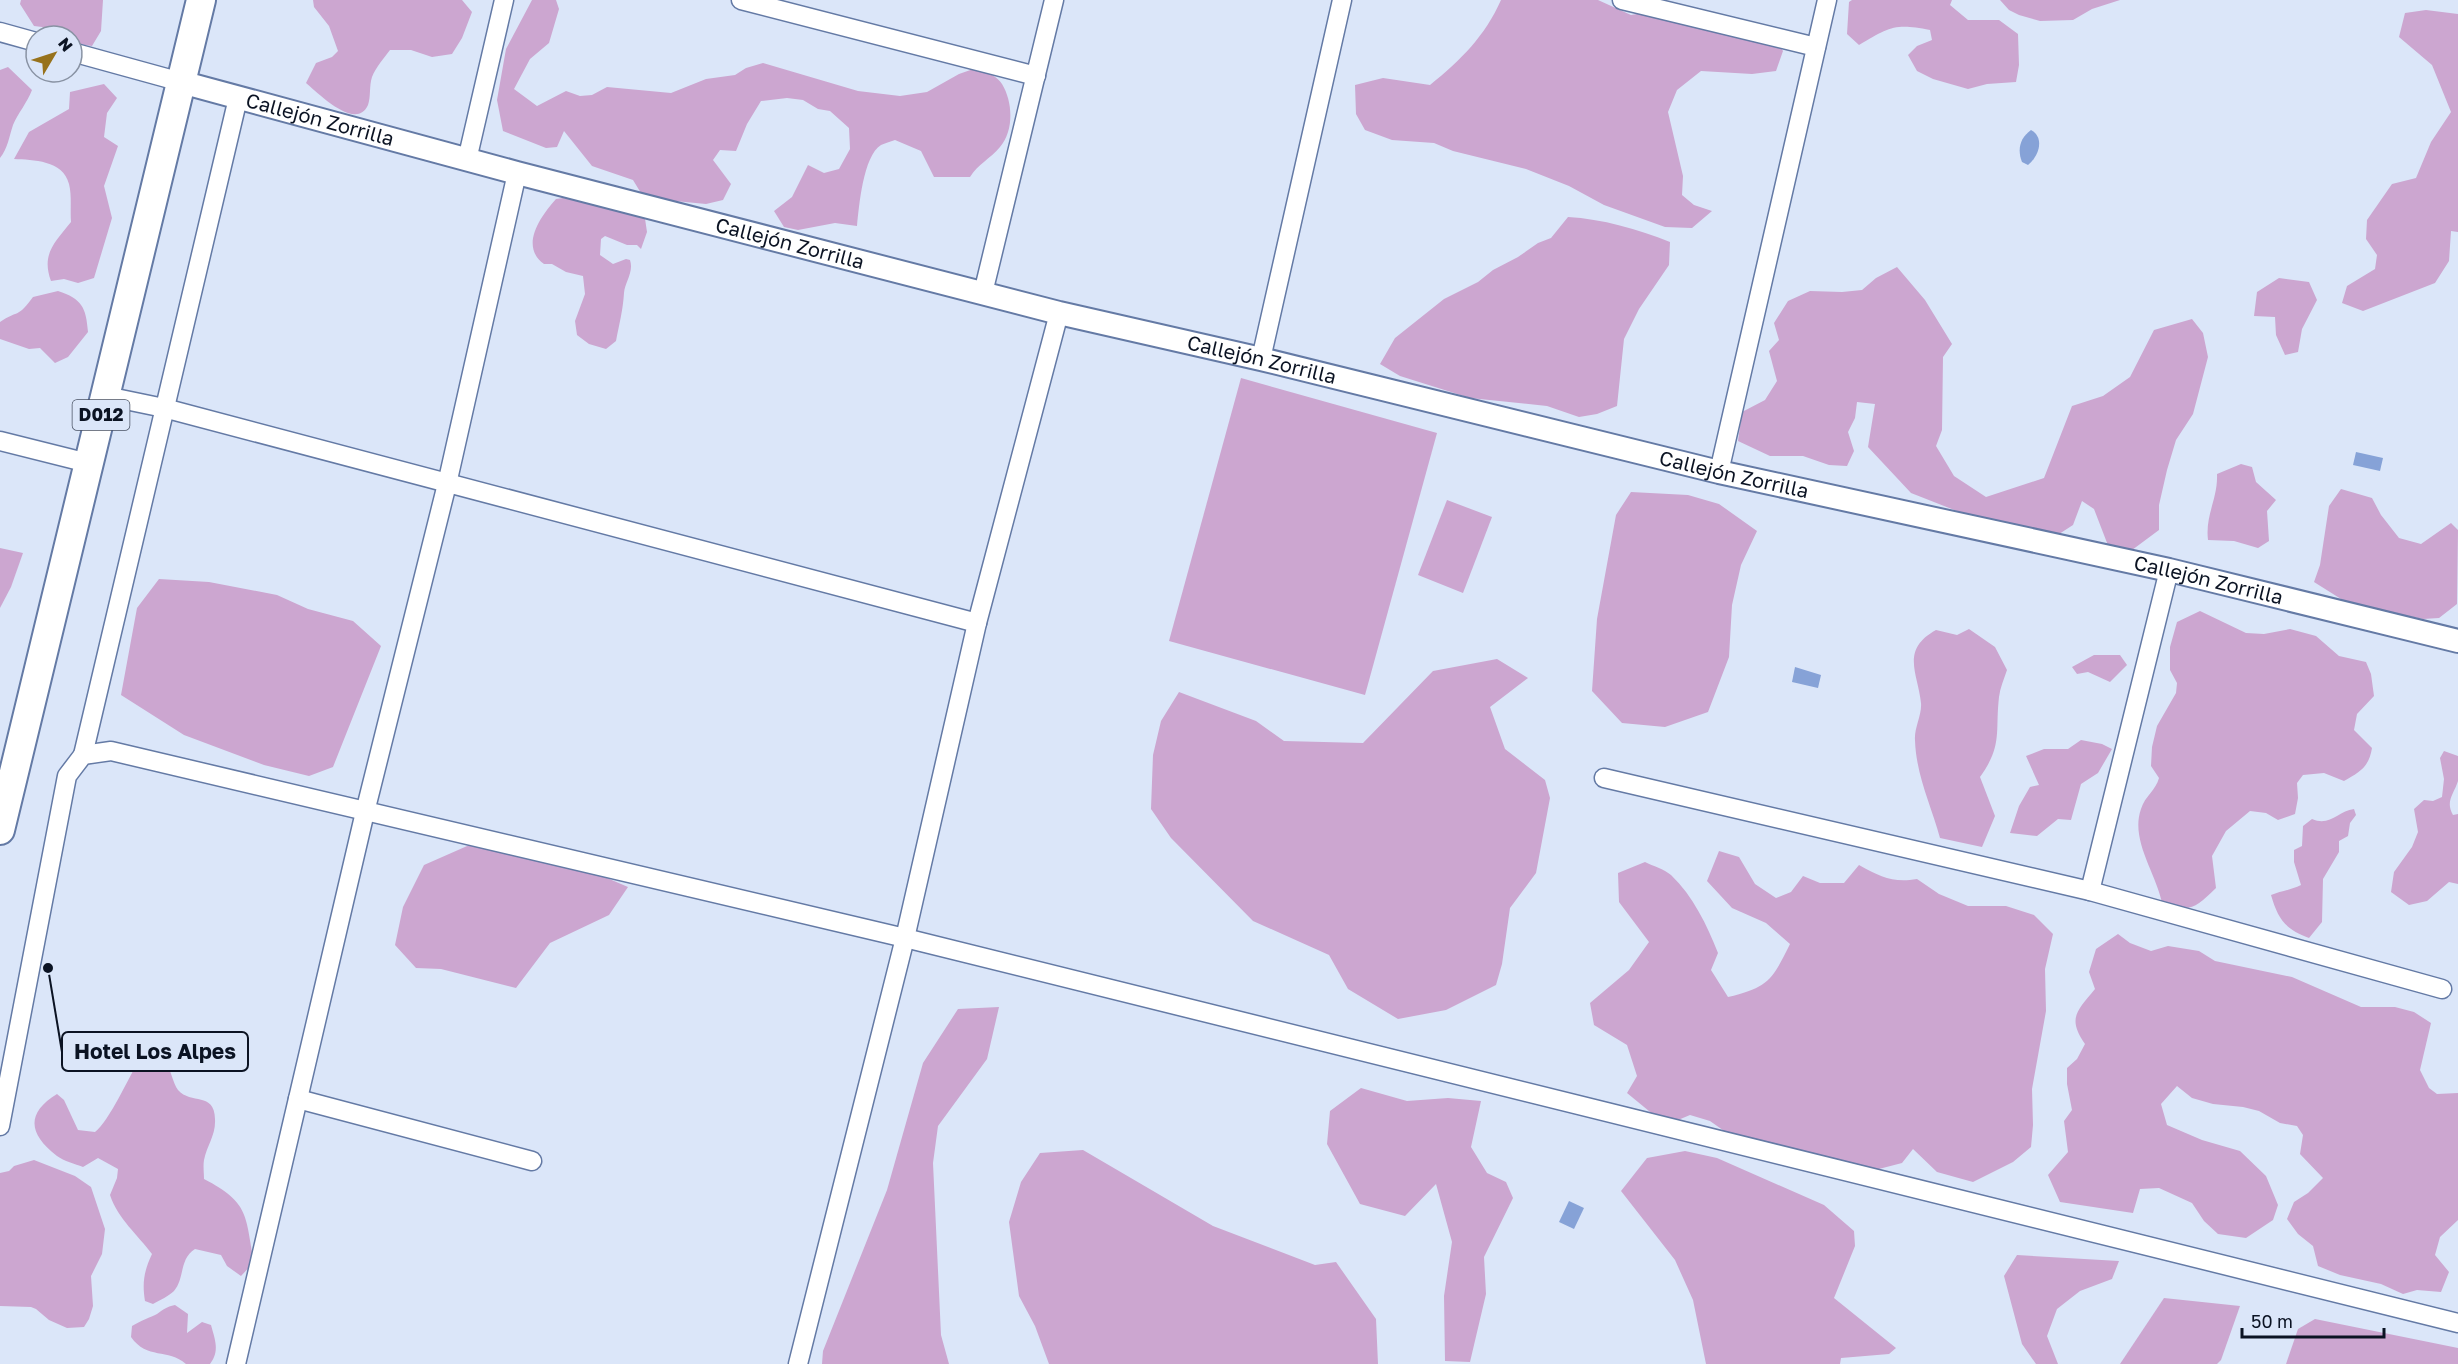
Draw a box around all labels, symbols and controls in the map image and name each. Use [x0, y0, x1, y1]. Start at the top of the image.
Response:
north arrow [24, 24, 84, 84]
text: N [54, 34, 77, 56]
street label: Callejón Zorrilla [243, 87, 397, 150]
street label: Callejón Zorrilla [713, 212, 867, 273]
street label: Callejón Zorrilla [1185, 330, 1339, 388]
road number: D012 [72, 400, 130, 430]
street label: Callejón Zorrilla [1657, 445, 1811, 502]
street label: Callejón Zorrilla [2132, 550, 2286, 609]
callout: Hotel Los Alpes [62, 1032, 248, 1071]
text: Hotel Los Alpes [74, 1038, 236, 1064]
scale bar [2242, 1301, 2384, 1339]
text: 50 m [2251, 1310, 2293, 1332]

